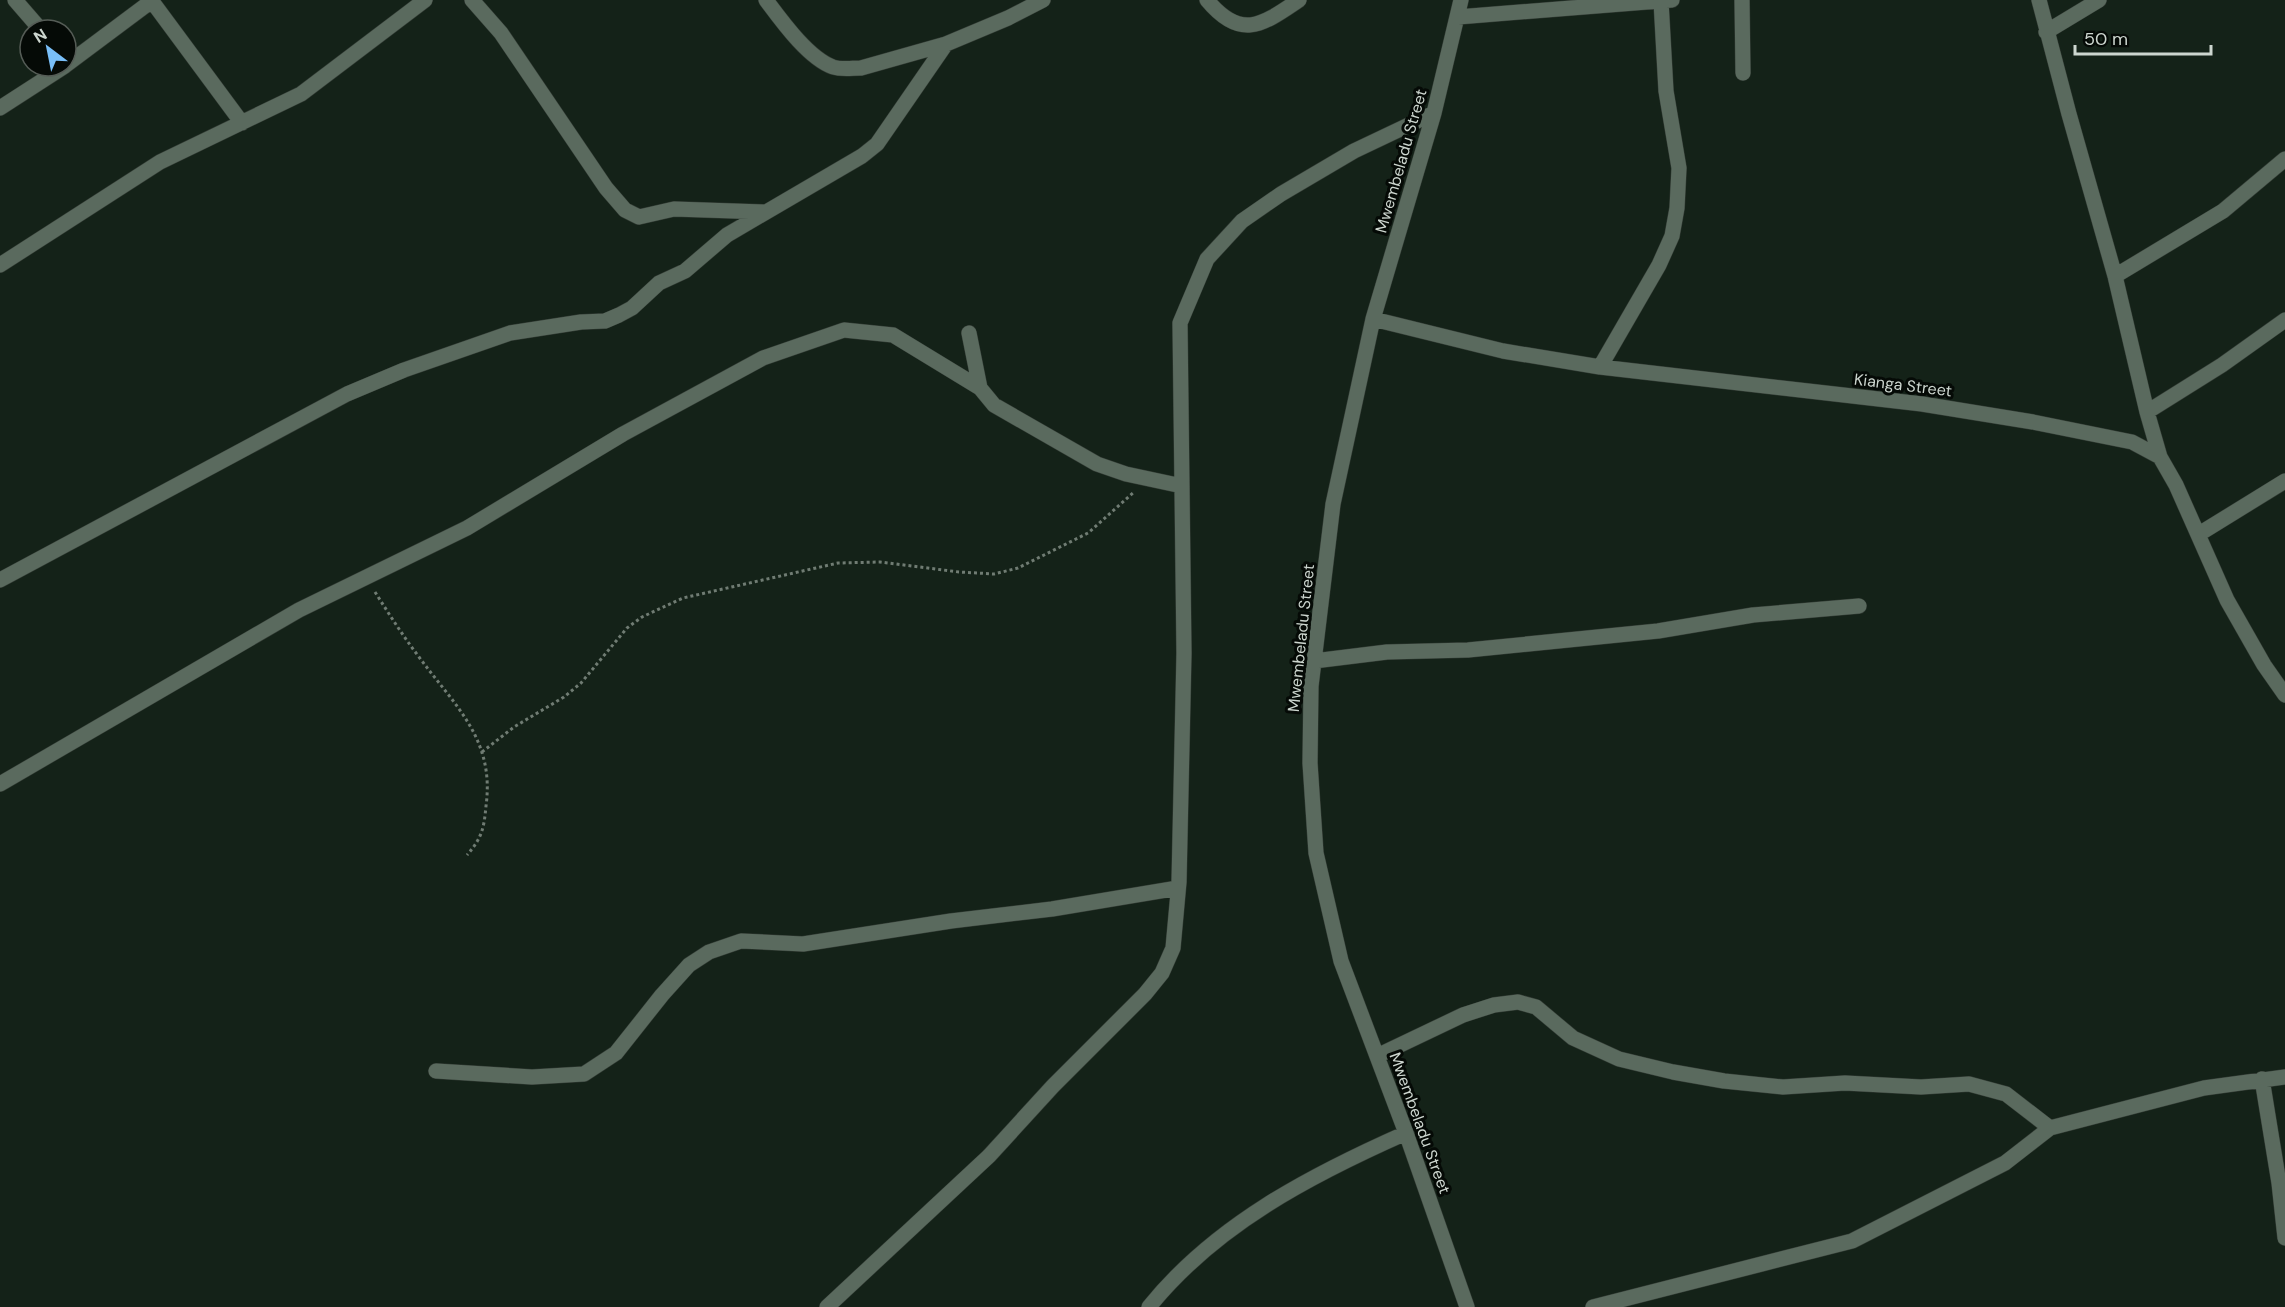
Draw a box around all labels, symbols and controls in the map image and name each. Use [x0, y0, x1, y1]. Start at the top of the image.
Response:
north arrow [18, 18, 78, 78]
scale bar [2075, 18, 2212, 56]
text: N [30, 24, 51, 48]
text: 50 m [2084, 27, 2128, 51]
street label: Mwembeladu Street [1370, 87, 1432, 235]
street label: Kianga Street [1853, 369, 1953, 401]
street label: Mwembeladu Street [1283, 563, 1319, 713]
street label: Mwembeladu Street [1385, 1049, 1455, 1197]

